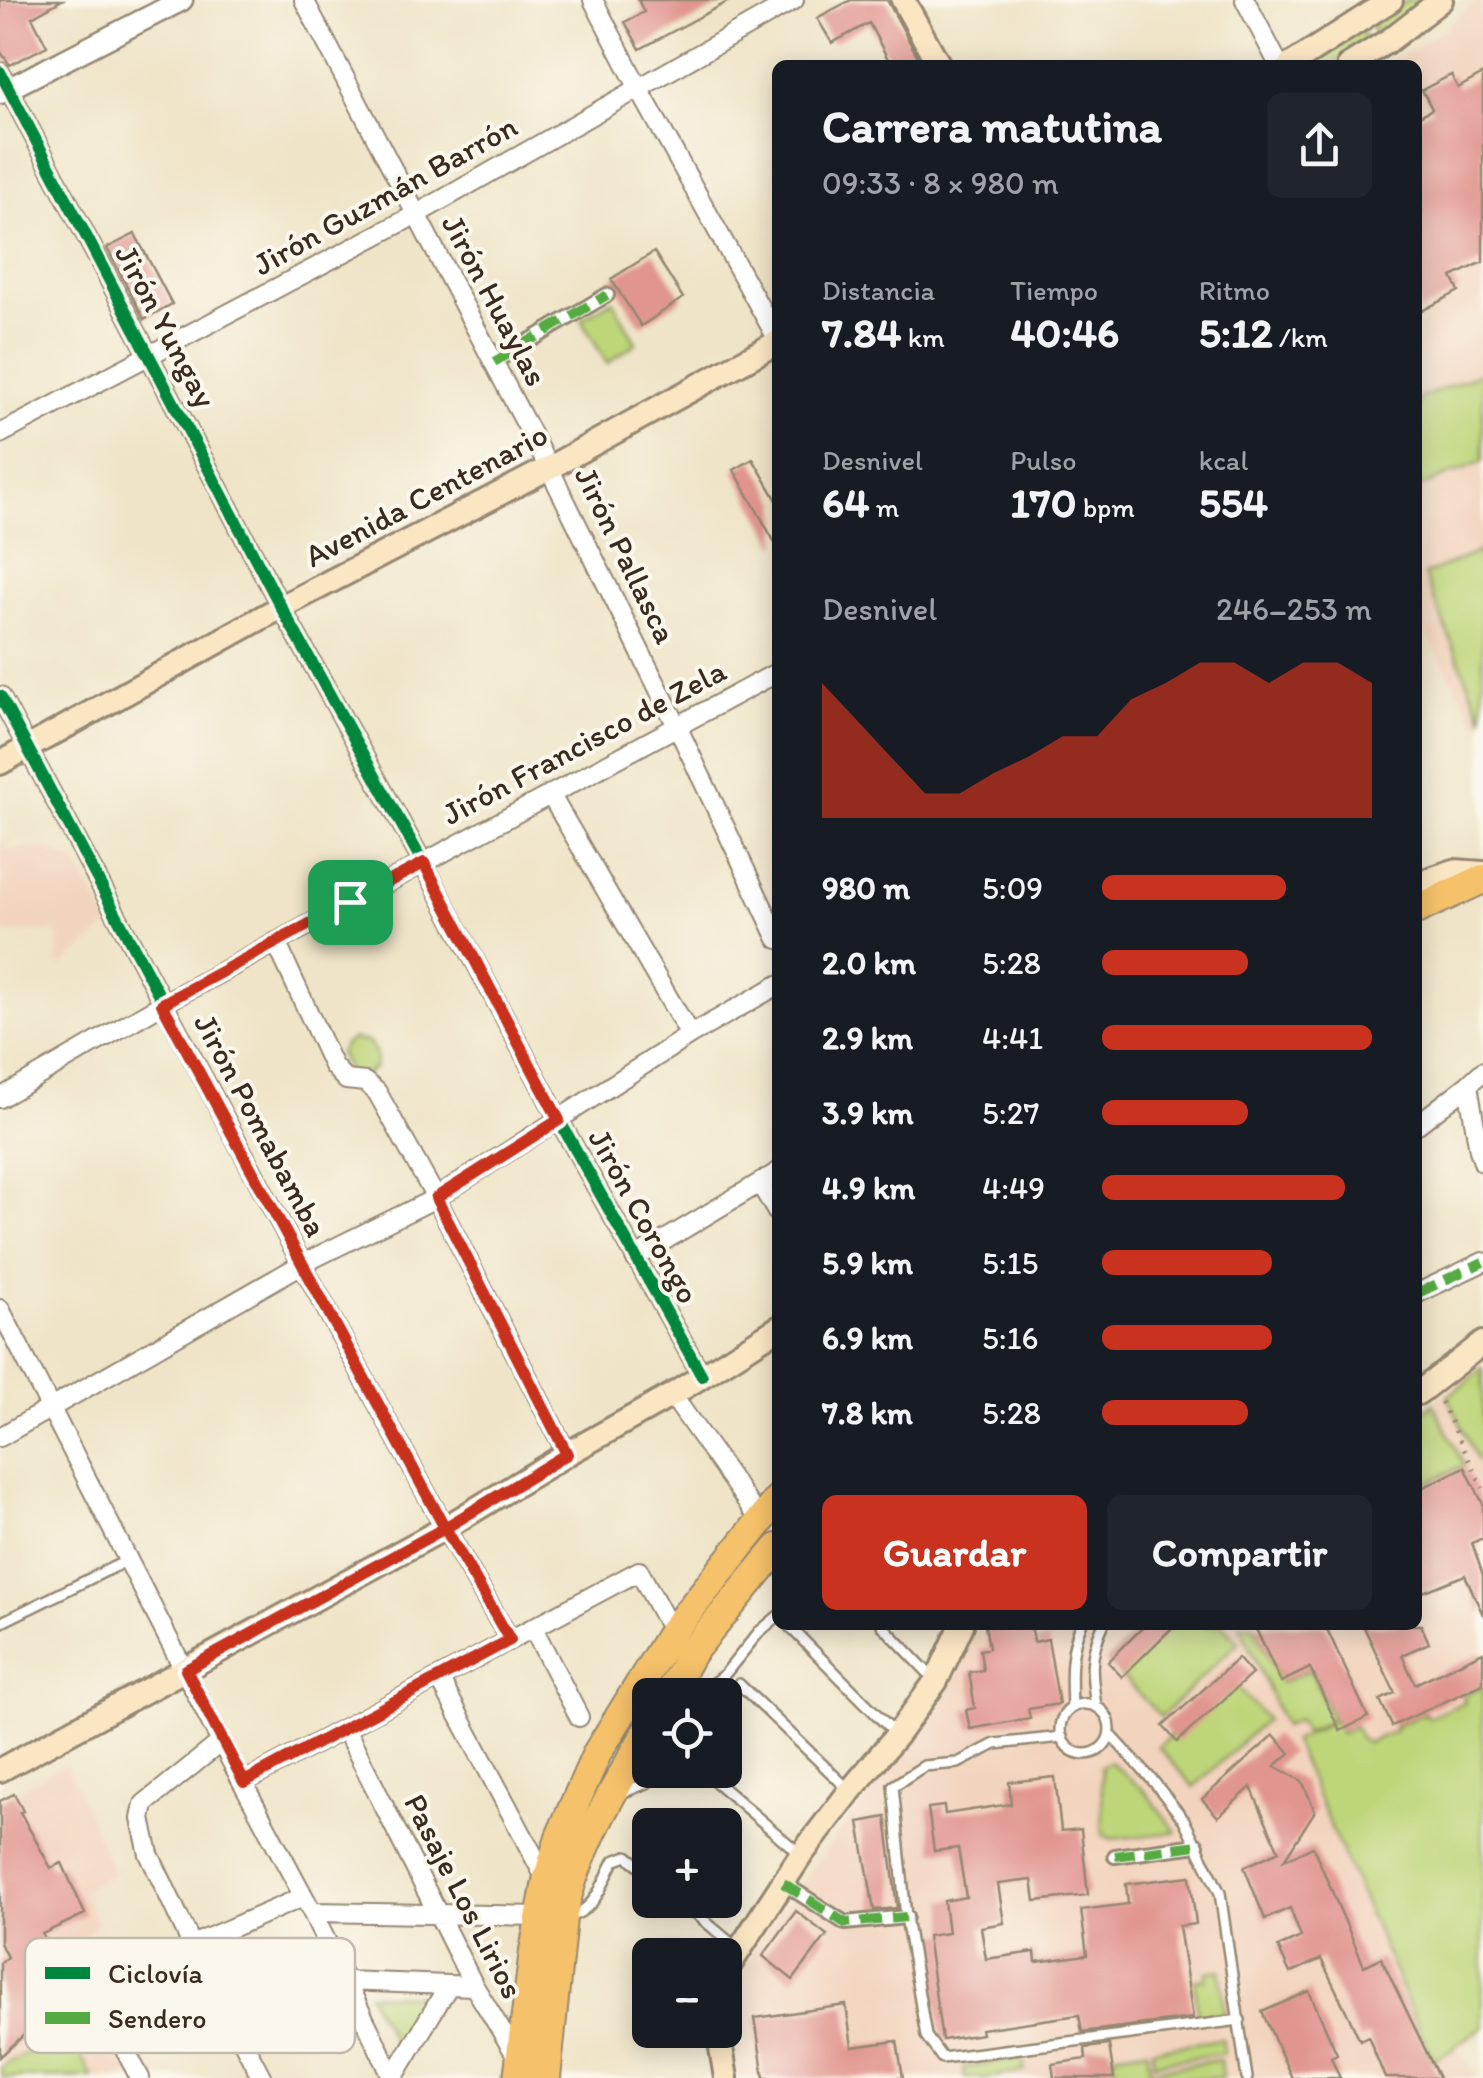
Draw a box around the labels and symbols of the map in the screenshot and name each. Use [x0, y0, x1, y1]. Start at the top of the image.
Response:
street label: Jirón Guzmán Barrón [246, 107, 524, 283]
street label: Jirón Huaylas [434, 208, 556, 392]
street label: Jirón Yungay [107, 238, 225, 414]
street label: Avenida Centenario [298, 415, 554, 575]
street label: Jirón Pallasca [567, 460, 685, 650]
street label: Jirón Francisco de Zela [436, 651, 733, 833]
pin [308, 860, 393, 945]
street label: Jirón Pomabamba [186, 1007, 336, 1243]
street label: Jirón Corongo [580, 1122, 708, 1310]
street label: Pasaje Los Lirios [396, 1787, 532, 2005]
legend [25, 1938, 355, 2053]
text: Ciclovía [108, 1956, 204, 1990]
text: Sendero [108, 2001, 207, 2035]

